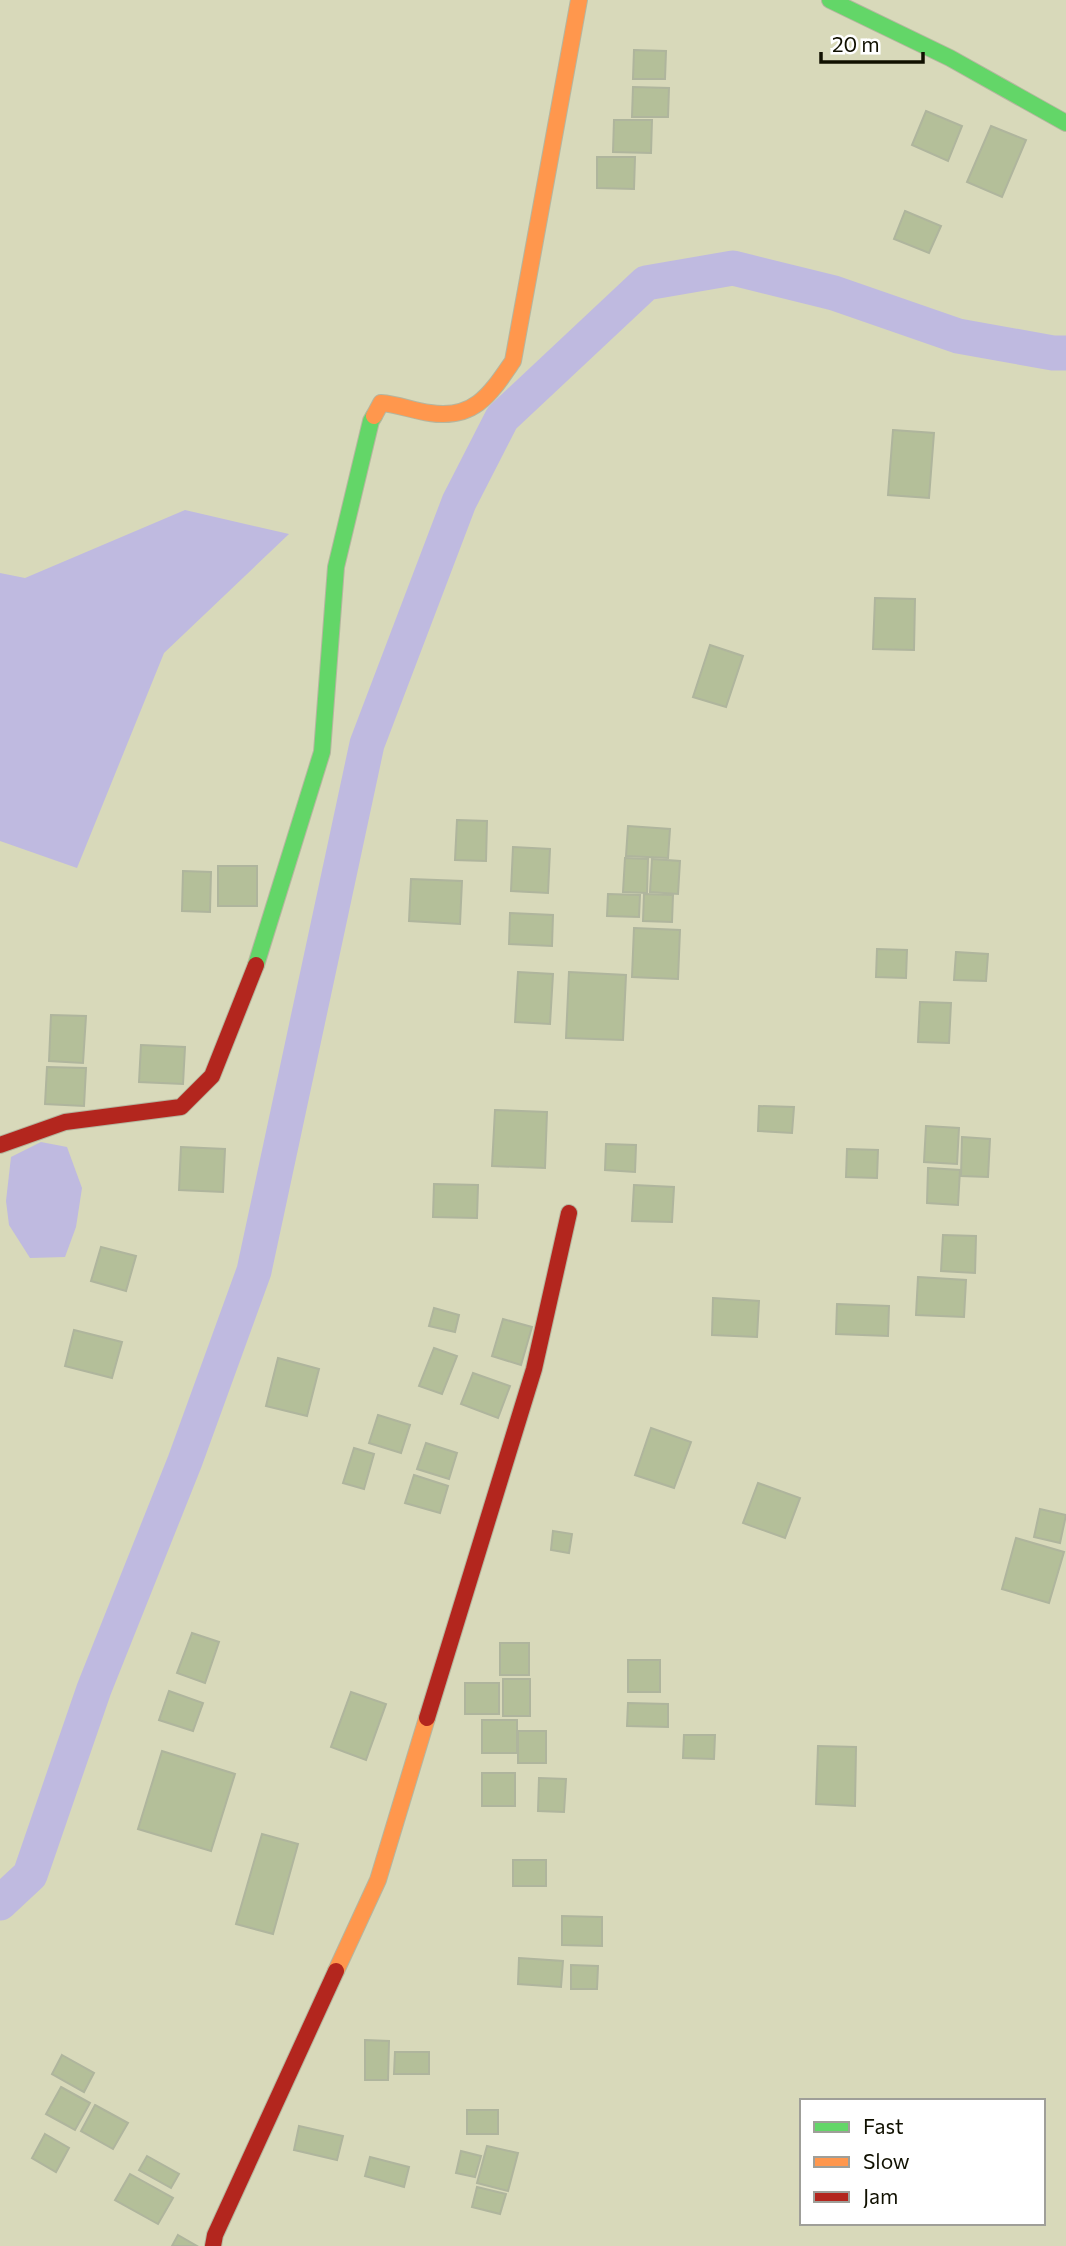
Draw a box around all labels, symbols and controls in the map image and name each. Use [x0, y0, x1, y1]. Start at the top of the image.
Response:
scale bar [821, 21, 922, 65]
text: 20 m [832, 31, 880, 56]
legend [800, 2099, 1045, 2225]
text: Fast [863, 2113, 904, 2138]
text: Slow [863, 2148, 910, 2173]
text: Jam [863, 2183, 898, 2208]

